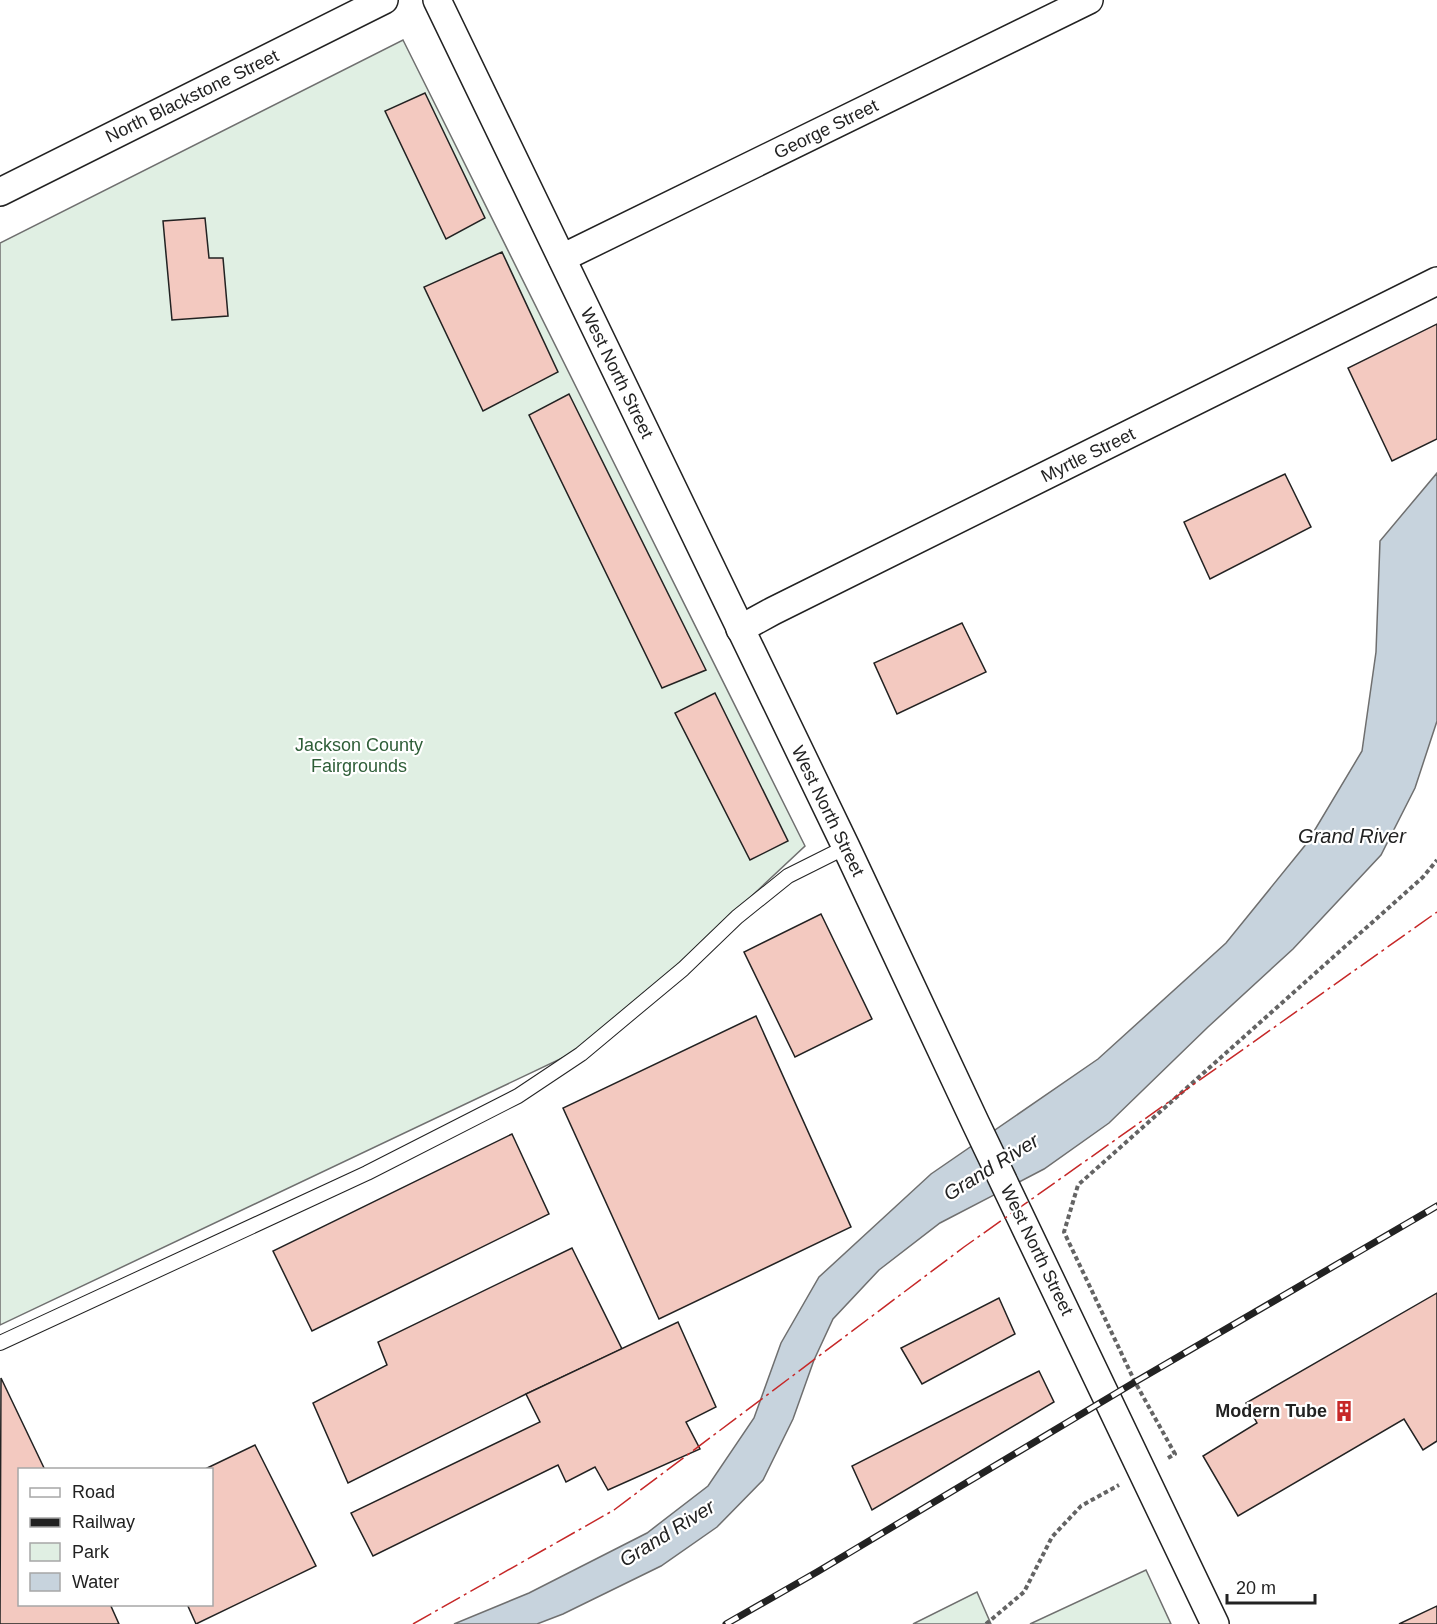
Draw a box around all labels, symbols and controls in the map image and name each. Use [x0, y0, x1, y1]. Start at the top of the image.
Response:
street label: North Blackstone Street [102, 45, 282, 147]
street label: George Street [771, 95, 881, 163]
street label: West North Street [577, 304, 657, 442]
street label: Myrtle Street [1038, 424, 1138, 486]
park label: Jackson County Fairgrounds [295, 735, 423, 776]
street label: West North Street [788, 742, 868, 880]
water label: Grand River [1298, 825, 1407, 847]
water label: Grand River [939, 1128, 1044, 1205]
street label: West North Street [997, 1181, 1077, 1319]
building icon: Modern Tube [1332, 1399, 1356, 1423]
place label: Modern Tube [1215, 1401, 1327, 1421]
legend [18, 1468, 213, 1606]
text: Road [72, 1482, 115, 1502]
water label: Grand River [615, 1494, 720, 1571]
text: Railway [72, 1512, 135, 1532]
text: Park [72, 1542, 110, 1562]
scale bar [1227, 1567, 1316, 1605]
text: Water [72, 1572, 119, 1592]
text: 20 m [1236, 1578, 1276, 1598]

